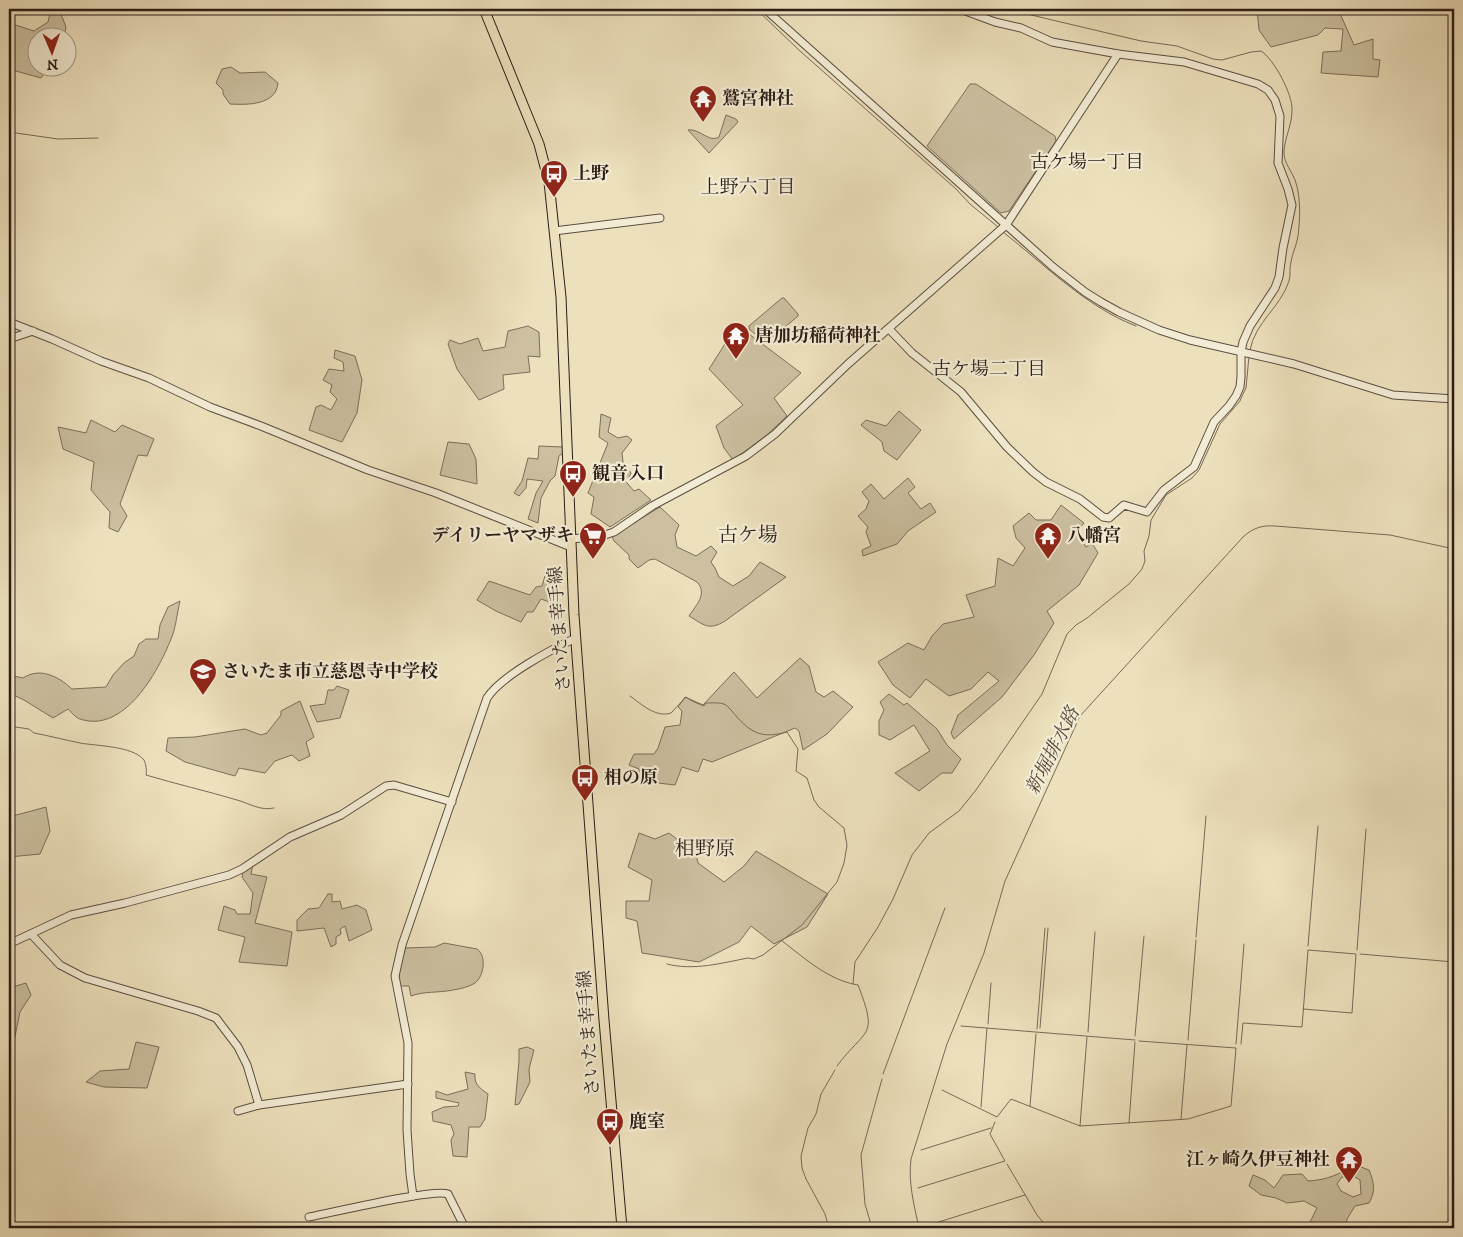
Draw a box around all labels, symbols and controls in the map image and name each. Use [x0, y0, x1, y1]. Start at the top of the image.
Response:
north arrow [28, 28, 78, 78]
text: N [46, 55, 58, 73]
temple icon: 鷲宮神社 [688, 84, 718, 123]
place label: 鷲宮神社 [722, 88, 794, 110]
district label: 古ケ場一丁目 [1030, 151, 1144, 174]
bus stop icon: 上野 [539, 159, 569, 198]
place label: 上野 [573, 163, 610, 185]
district label: 上野六丁目 [700, 176, 796, 199]
temple icon: 唐加坊稲荷神社 [721, 321, 751, 360]
place label: 唐加坊稲荷神社 [755, 325, 881, 347]
district label: 古ケ場二丁目 [932, 358, 1046, 381]
bus stop icon: 観音入口 [558, 459, 588, 498]
place label: 観音入口 [592, 463, 664, 485]
supermarket icon: デイリーヤマザキ [578, 521, 608, 560]
temple icon: 八幡宮 [1033, 521, 1063, 560]
district label: 古ケ場 [718, 523, 778, 548]
place label: デイリーヤマザキ [431, 525, 574, 547]
place label: 八幡宮 [1067, 525, 1121, 547]
street label: さいたま幸手線 [545, 565, 575, 693]
school or university icon: さいたま市立慈恩寺中学校 [188, 657, 218, 696]
place label: さいたま市立慈恩寺中学校 [222, 661, 438, 683]
water label: 新堀排水路 [1021, 702, 1086, 799]
bus stop icon: 相の原 [570, 763, 600, 802]
place label: 相の原 [604, 767, 658, 789]
district label: 相野原 [675, 837, 735, 862]
street label: さいたま幸手線 [574, 969, 604, 1097]
bus stop icon: 鹿室 [595, 1107, 625, 1146]
place label: 鹿室 [629, 1111, 665, 1133]
temple icon: 江ヶ崎久伊豆神社 [1334, 1145, 1364, 1184]
place label: 江ヶ崎久伊豆神社 [1186, 1149, 1330, 1171]

